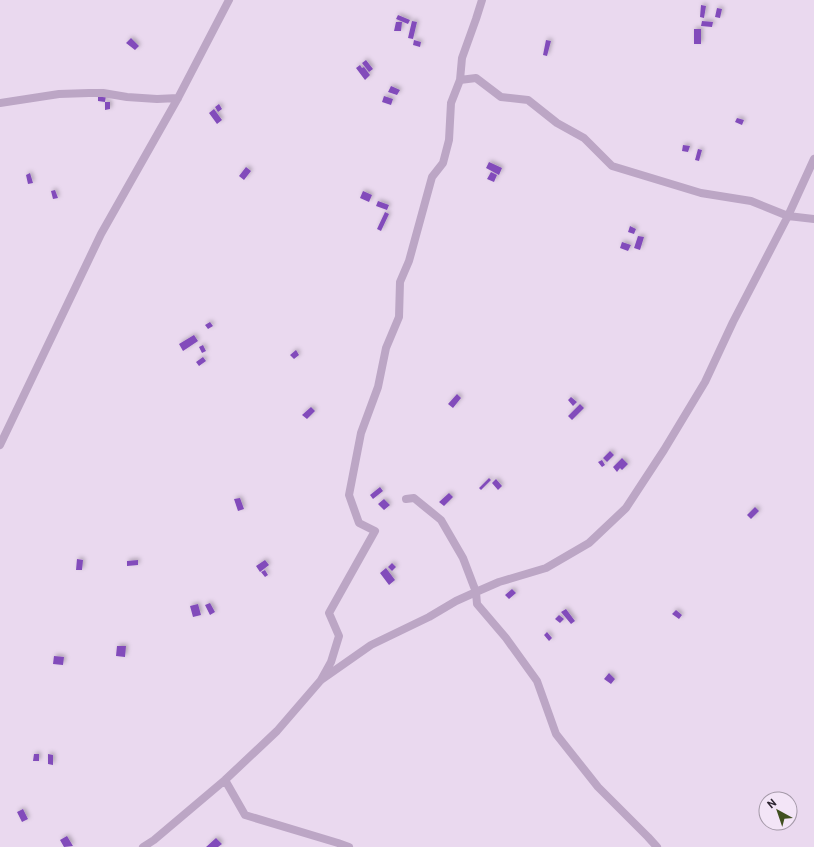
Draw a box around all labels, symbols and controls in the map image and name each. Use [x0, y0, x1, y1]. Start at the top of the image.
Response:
north arrow [758, 791, 798, 831]
text: N [765, 796, 779, 811]

